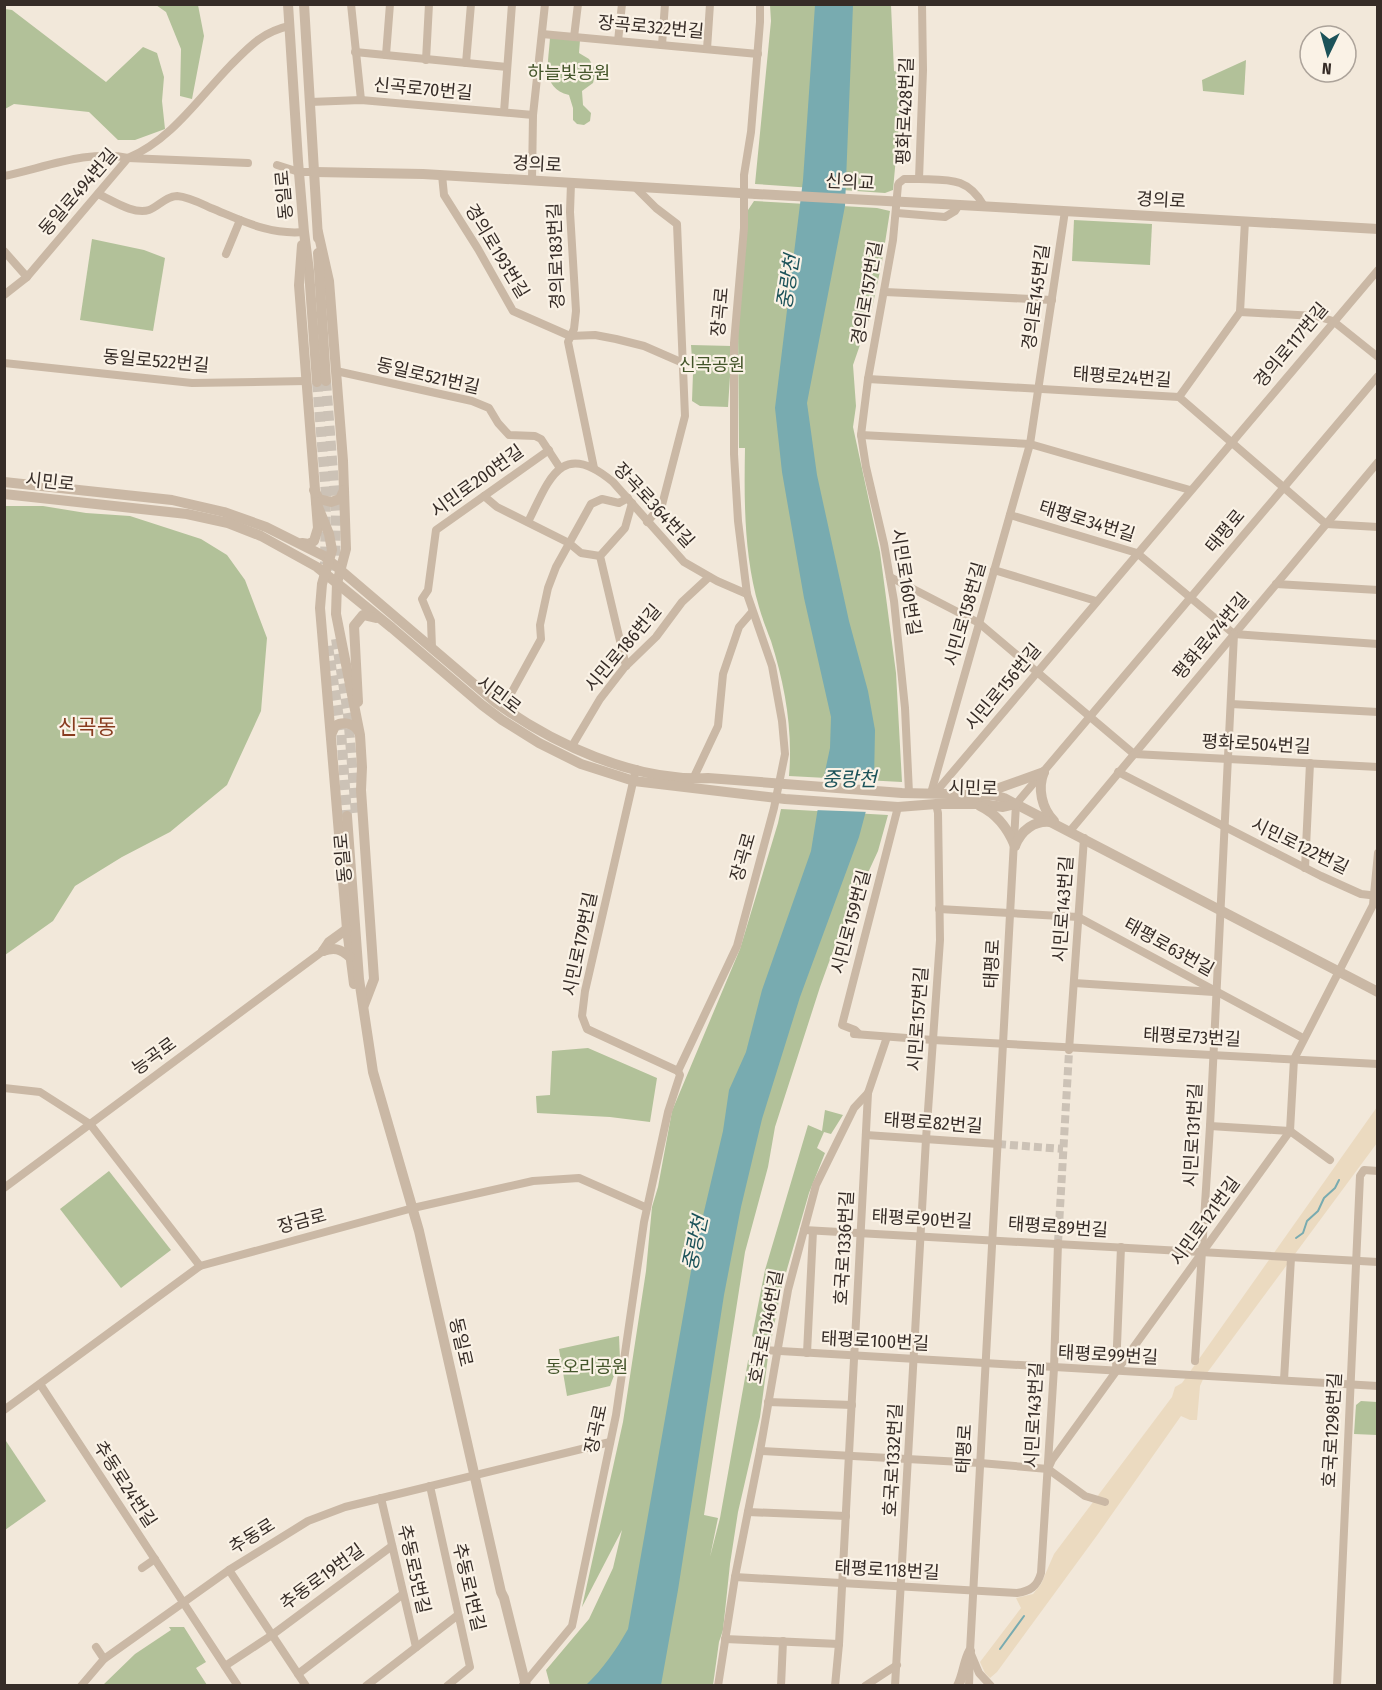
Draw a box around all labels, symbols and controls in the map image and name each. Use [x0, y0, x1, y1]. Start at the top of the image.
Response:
street label: 장곡로322번길 [597, 11, 705, 43]
north arrow [1298, 24, 1358, 84]
street label: 평화로428번길 [892, 57, 918, 165]
text: N [1321, 59, 1332, 78]
park label: 하늘빛공원 [528, 62, 610, 84]
street label: 신곡로70번길 [373, 74, 473, 104]
street label: 동일로494번길 [34, 144, 122, 240]
street label: 경의로 [512, 152, 562, 176]
street label: 동일로 [271, 169, 297, 221]
street label: 신의교 [825, 170, 875, 194]
street label: 경의로 [1136, 188, 1186, 212]
street label: 경의로193번길 [460, 200, 534, 302]
street label: 경의로183번길 [543, 202, 569, 310]
street label: 경의로157번길 [847, 239, 887, 347]
street label: 경의로145번길 [1018, 243, 1054, 351]
water label: 중랑천 [772, 250, 805, 311]
street label: 장곡로 [707, 286, 733, 338]
street label: 경의로117번길 [1249, 298, 1333, 392]
street label: 동일로522번길 [102, 345, 210, 377]
street label: 동일로521번길 [374, 353, 482, 399]
park label: 신곡공원 [679, 354, 745, 376]
street label: 태평로24번길 [1072, 363, 1172, 391]
street label: 시민로200번길 [426, 440, 528, 522]
street label: 장곡로364번길 [609, 458, 699, 552]
street label: 시민로 [24, 468, 76, 496]
street label: 태평로34번길 [1036, 496, 1138, 546]
street label: 태평로 [1201, 505, 1249, 557]
street label: 시민로160번길 [887, 527, 925, 637]
street label: 시민로158번길 [940, 559, 990, 669]
street label: 평화로474번길 [1168, 588, 1254, 684]
street label: 시민로186번길 [580, 600, 666, 696]
street label: 시민로156번길 [960, 639, 1046, 735]
street label: 시민로 [473, 671, 525, 719]
district label: 신곡동 [58, 714, 116, 740]
street label: 평화로504번길 [1201, 730, 1311, 758]
water label: 중랑천 [821, 767, 879, 791]
street label: 시민로 [948, 776, 998, 800]
street label: 시민로122번길 [1248, 813, 1352, 879]
street label: 장곡로 [726, 830, 760, 884]
street label: 동일로 [330, 832, 356, 884]
street label: 시민로143번길 [1048, 855, 1078, 963]
street label: 시민로159번길 [827, 868, 875, 976]
street label: 시민로179번길 [558, 890, 602, 998]
street label: 태평로63번길 [1120, 913, 1218, 981]
street label: 태평로 [980, 939, 1004, 989]
street label: 시민로157번길 [903, 966, 933, 1072]
street label: 태평로73번길 [1142, 1023, 1242, 1051]
street label: 능곡로 [127, 1032, 181, 1080]
street label: 시민로131번길 [1179, 1082, 1207, 1188]
street label: 태평로82번길 [883, 1109, 983, 1137]
street label: 시민로121번길 [1165, 1172, 1245, 1270]
street label: 호국로1336번길 [830, 1190, 858, 1306]
street label: 장금로 [275, 1204, 329, 1238]
street label: 태평로90번길 [871, 1205, 973, 1233]
water label: 중랑천 [678, 1211, 713, 1272]
street label: 태평로89번길 [1007, 1213, 1109, 1241]
street label: 호국로1346번길 [744, 1268, 788, 1386]
street label: 동일로 [445, 1315, 477, 1369]
street label: 태평로100번길 [820, 1327, 930, 1355]
street label: 태평로99번길 [1057, 1341, 1159, 1369]
park label: 동오리공원 [546, 1356, 628, 1378]
street label: 시민로143번길 [1020, 1361, 1048, 1469]
street label: 호국로1298번길 [1318, 1372, 1346, 1488]
street label: 장곡로 [580, 1402, 612, 1456]
street label: 호국로1332번길 [879, 1403, 907, 1517]
street label: 태평로 [952, 1424, 976, 1474]
street label: 추동로24번길 [89, 1436, 161, 1532]
street label: 추동로 [225, 1514, 279, 1558]
street label: 추동로5번길 [393, 1522, 435, 1616]
street label: 추동로19번길 [276, 1539, 368, 1615]
street label: 추동로1번길 [448, 1541, 490, 1633]
street label: 태평로118번길 [834, 1556, 940, 1584]

